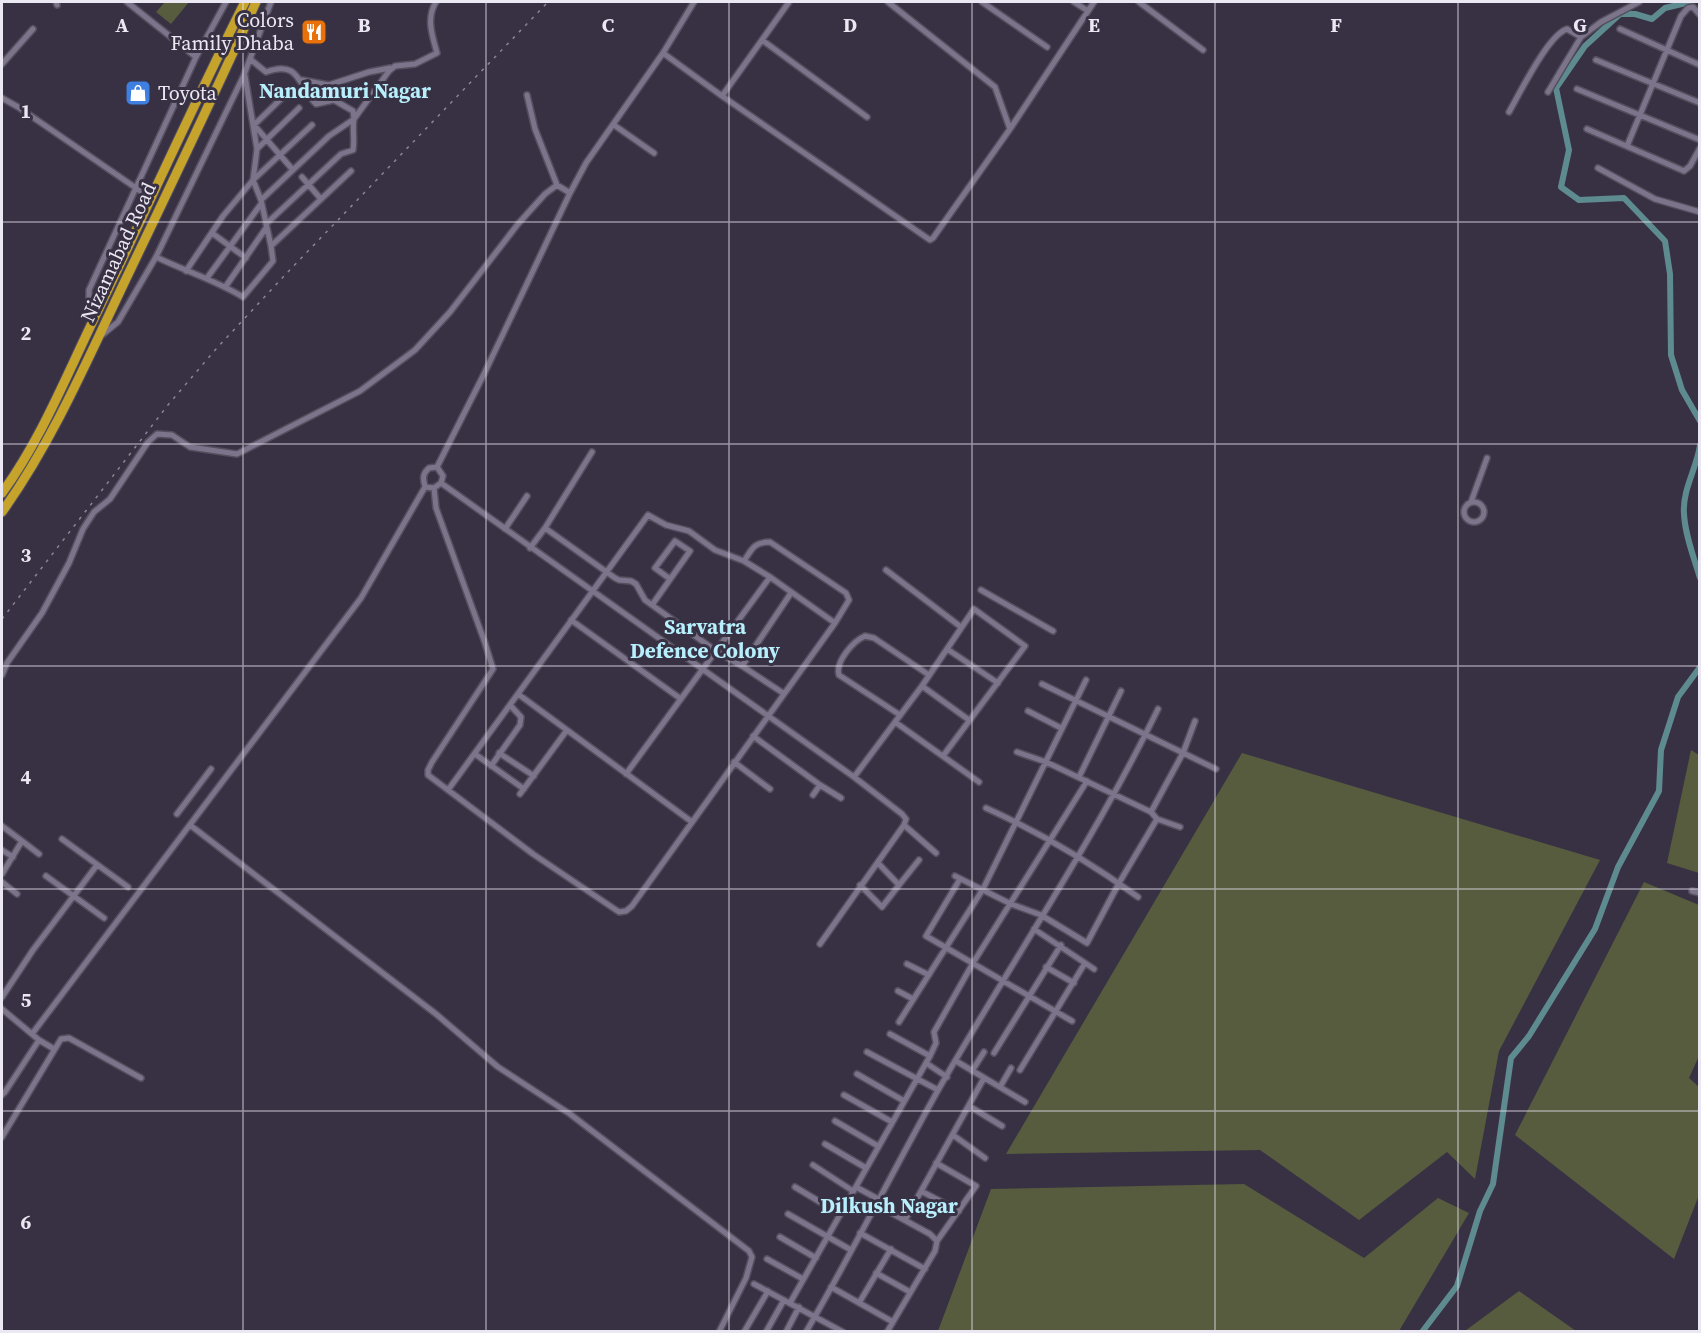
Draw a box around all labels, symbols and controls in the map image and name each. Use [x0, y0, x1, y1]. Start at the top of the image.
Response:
place label: Colors Family Dhaba [171, 6, 295, 57]
text: A [115, 11, 129, 39]
text: B [357, 11, 371, 39]
text: C [602, 11, 614, 39]
text: D [843, 11, 857, 39]
text: E [1088, 11, 1100, 39]
text: F [1330, 11, 1342, 39]
text: G [1573, 11, 1587, 39]
restaurant icon: Colors Family Dhaba [299, 17, 329, 47]
district label: Nandamuri Nagar [259, 76, 431, 105]
shop icon: Toyota [123, 78, 153, 108]
place label: Toyota [158, 79, 218, 107]
text: 1 [21, 97, 31, 125]
street label: Nizamabad Road [73, 177, 163, 326]
text: 2 [21, 319, 32, 347]
text: 3 [21, 541, 32, 569]
district label: Sarvatra Defence Colony [630, 612, 781, 665]
text: 4 [21, 763, 32, 791]
text: 5 [21, 986, 32, 1014]
district label: Dilkush Nagar [820, 1191, 958, 1220]
text: 6 [21, 1208, 32, 1236]

